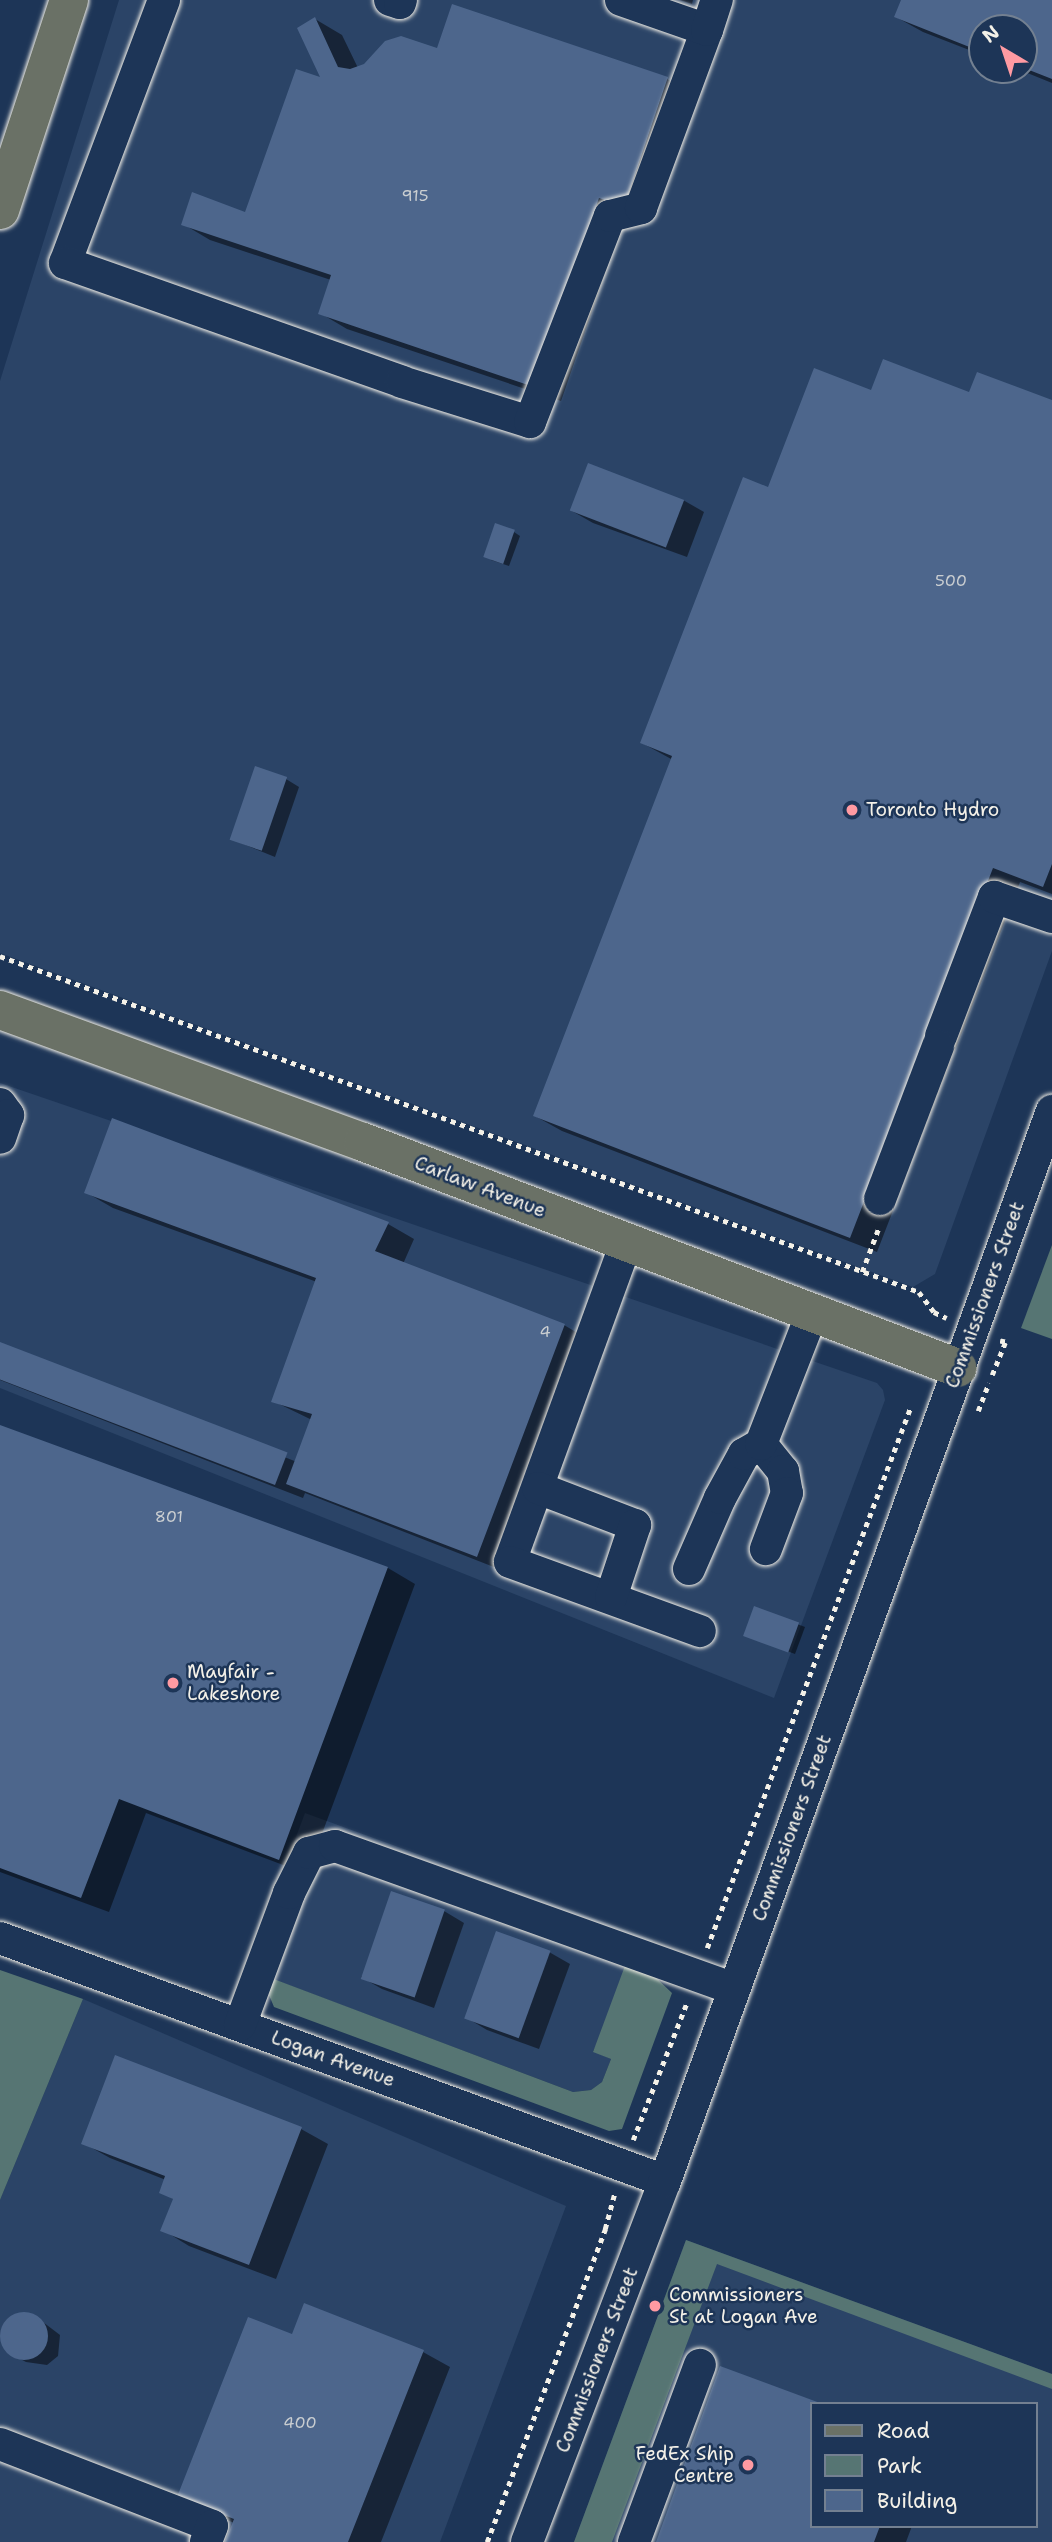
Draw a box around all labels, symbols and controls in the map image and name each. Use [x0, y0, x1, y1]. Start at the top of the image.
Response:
north arrow [968, 14, 1038, 84]
text: N [977, 19, 1004, 48]
house number: 915 [402, 186, 428, 206]
house number: 500 [935, 571, 967, 591]
place label: Toronto Hydro [866, 799, 999, 821]
marker: Toronto Hydro [844, 802, 860, 818]
street label: Carlaw Avenue [411, 1152, 549, 1222]
street label: Commissioners Street [941, 1199, 1029, 1391]
house number: 4 [539, 1322, 551, 1342]
house number: 801 [155, 1507, 183, 1527]
place label: Mayfair - Lakeshore [187, 1661, 280, 1705]
marker: Mayfair - Lakeshore [165, 1675, 181, 1691]
street label: Commissioners Street [748, 1732, 836, 1924]
street label: Logan Avenue [268, 2026, 398, 2092]
street label: Commissioners Street [551, 2264, 643, 2456]
place label: Commissioners St at Logan Ave [669, 2284, 818, 2328]
marker: Commissioners St at Logan Ave [647, 2298, 663, 2314]
legend [810, 2402, 1038, 2528]
house number: 400 [283, 2413, 317, 2433]
text: Road [877, 2417, 930, 2445]
place label: FedEx Ship Centre [635, 2443, 734, 2487]
text: Park [877, 2452, 922, 2480]
marker: FedEx Ship Centre [740, 2457, 756, 2473]
text: Building [877, 2487, 957, 2515]

